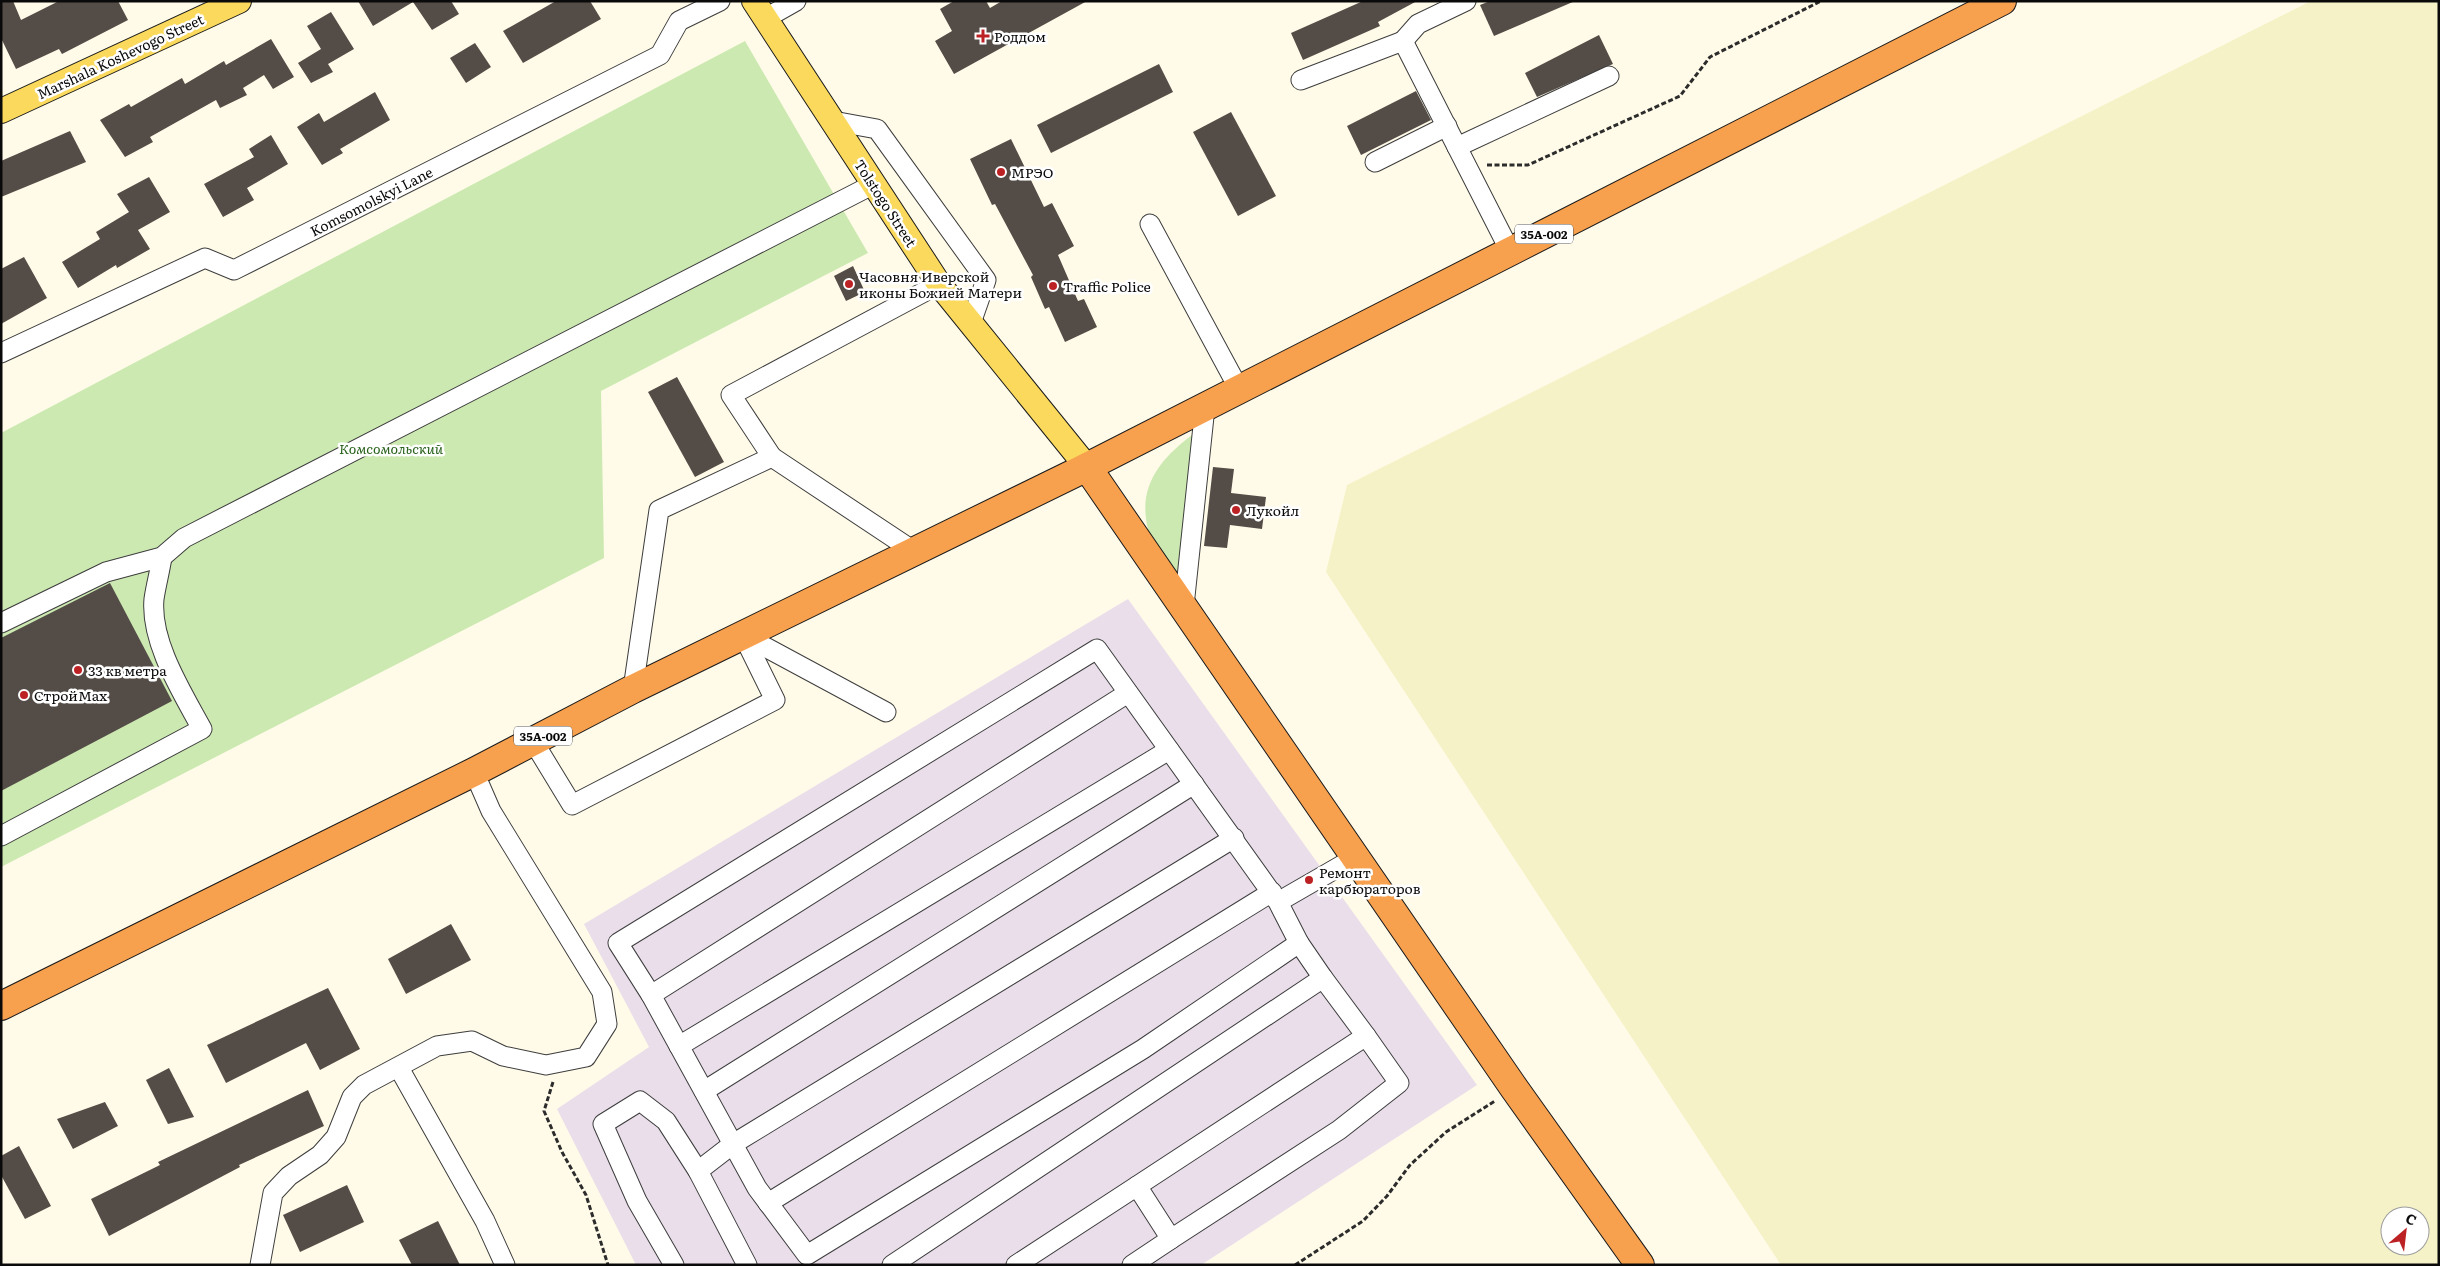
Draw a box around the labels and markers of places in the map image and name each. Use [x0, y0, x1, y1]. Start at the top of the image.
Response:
place label: Роддом [994, 26, 1046, 46]
marker: Роддом [976, 29, 990, 43]
place label: МРЭО [1011, 162, 1053, 182]
marker: МРЭО [995, 166, 1007, 178]
place label: Часовня Иверской иконы Божией Матери [859, 266, 1022, 302]
place label: Traffic Police [1063, 276, 1151, 296]
marker: Часовня Иверской иконы Божией Матери [843, 278, 855, 290]
marker: Traffic Police [1047, 280, 1059, 292]
place label: Лукойл [1246, 500, 1299, 520]
marker: Лукойл [1230, 504, 1242, 516]
place label: 33 кв метра [88, 660, 167, 680]
marker: 33 кв метра [72, 664, 84, 676]
place label: СтройMax [34, 685, 107, 705]
marker: СтройMax [18, 689, 30, 701]
place label: Ремонт карбюраторов [1319, 862, 1421, 898]
marker: Ремонт карбюраторов [1303, 874, 1315, 886]

